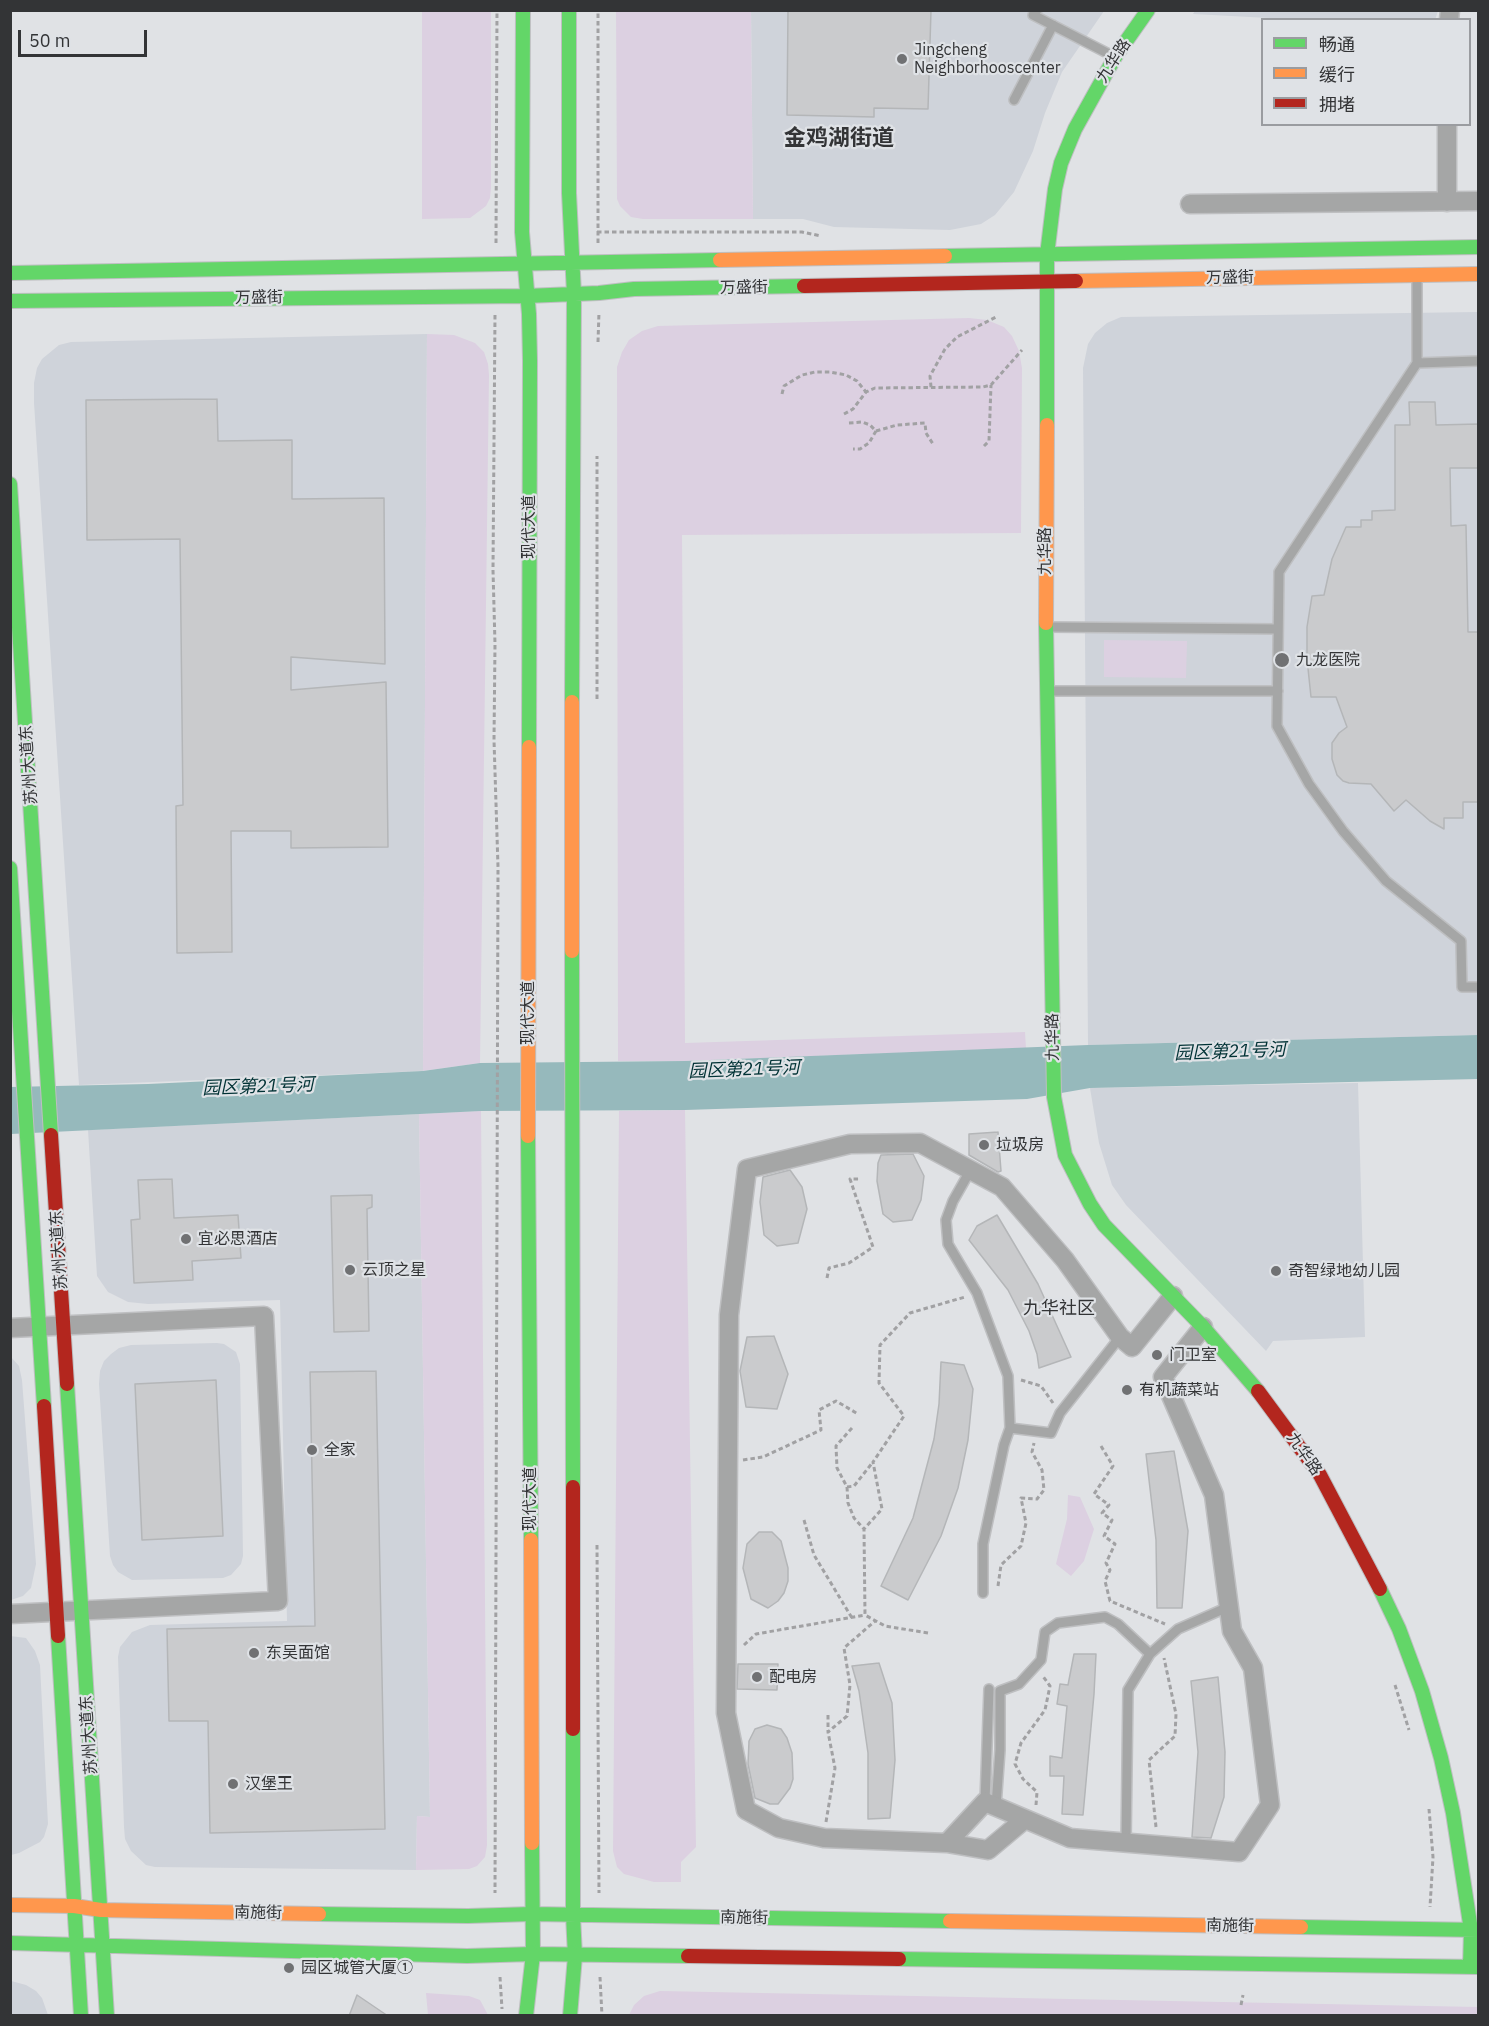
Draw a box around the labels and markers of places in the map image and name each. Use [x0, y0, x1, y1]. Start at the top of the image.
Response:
place label: Jingcheng Neighborhooscenter [914, 40, 1061, 78]
marker: Jingcheng Neighborhooscenter [895, 52, 909, 66]
place label: 九龙医院 [1296, 650, 1360, 670]
marker: 九龙医院 [1273, 651, 1291, 669]
place label: 垃圾房 [996, 1135, 1044, 1155]
marker: 垃圾房 [977, 1138, 991, 1152]
place label: 宜必思酒店 [198, 1229, 278, 1249]
marker: 宜必思酒店 [179, 1232, 193, 1246]
place label: 云顶之星 [362, 1260, 426, 1280]
place label: 奇智绿地幼儿园 [1288, 1261, 1400, 1281]
marker: 云顶之星 [343, 1263, 357, 1277]
marker: 奇智绿地幼儿园 [1269, 1264, 1283, 1278]
place label: 门卫室 [1169, 1345, 1217, 1365]
marker: 门卫室 [1150, 1348, 1164, 1362]
place label: 有机蔬菜站 [1139, 1380, 1219, 1400]
marker: 有机蔬菜站 [1120, 1383, 1134, 1397]
place label: 全家 [324, 1440, 356, 1460]
marker: 全家 [305, 1443, 319, 1457]
place label: 东吴面馆 [266, 1643, 330, 1663]
marker: 东吴面馆 [247, 1646, 261, 1660]
place label: 配电房 [769, 1667, 817, 1687]
marker: 配电房 [750, 1670, 764, 1684]
place label: 汉堡王 [245, 1774, 293, 1794]
marker: 汉堡王 [226, 1777, 240, 1791]
place label: 园区城管大厦① [301, 1958, 413, 1978]
marker: 园区城管大厦① [282, 1961, 296, 1975]

